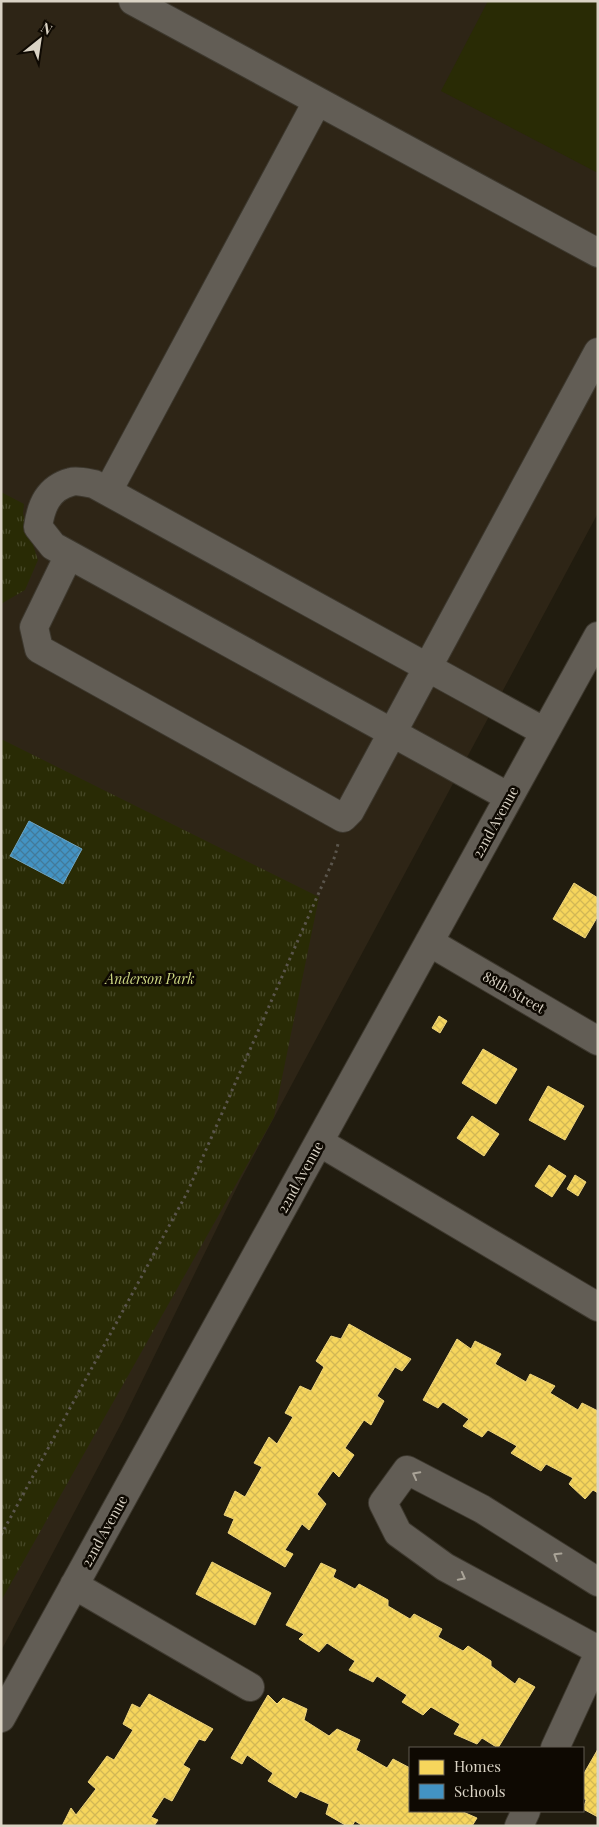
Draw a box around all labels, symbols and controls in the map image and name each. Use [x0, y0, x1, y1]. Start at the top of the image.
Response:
north arrow [15, 15, 65, 65]
text: N [38, 18, 56, 39]
street label: 22nd Avenue [468, 783, 522, 861]
street label: 88th Street [479, 967, 549, 1018]
park label: Anderson Park [104, 969, 194, 988]
street label: 22nd Avenue [273, 1138, 327, 1216]
one-way arrow [412, 1471, 421, 1481]
street label: 22nd Avenue [77, 1492, 131, 1570]
one-way arrow [553, 1553, 562, 1563]
one-way arrow [457, 1570, 466, 1580]
legend [409, 1747, 584, 1812]
text: Homes [454, 1756, 501, 1776]
text: Schools [454, 1781, 506, 1801]

